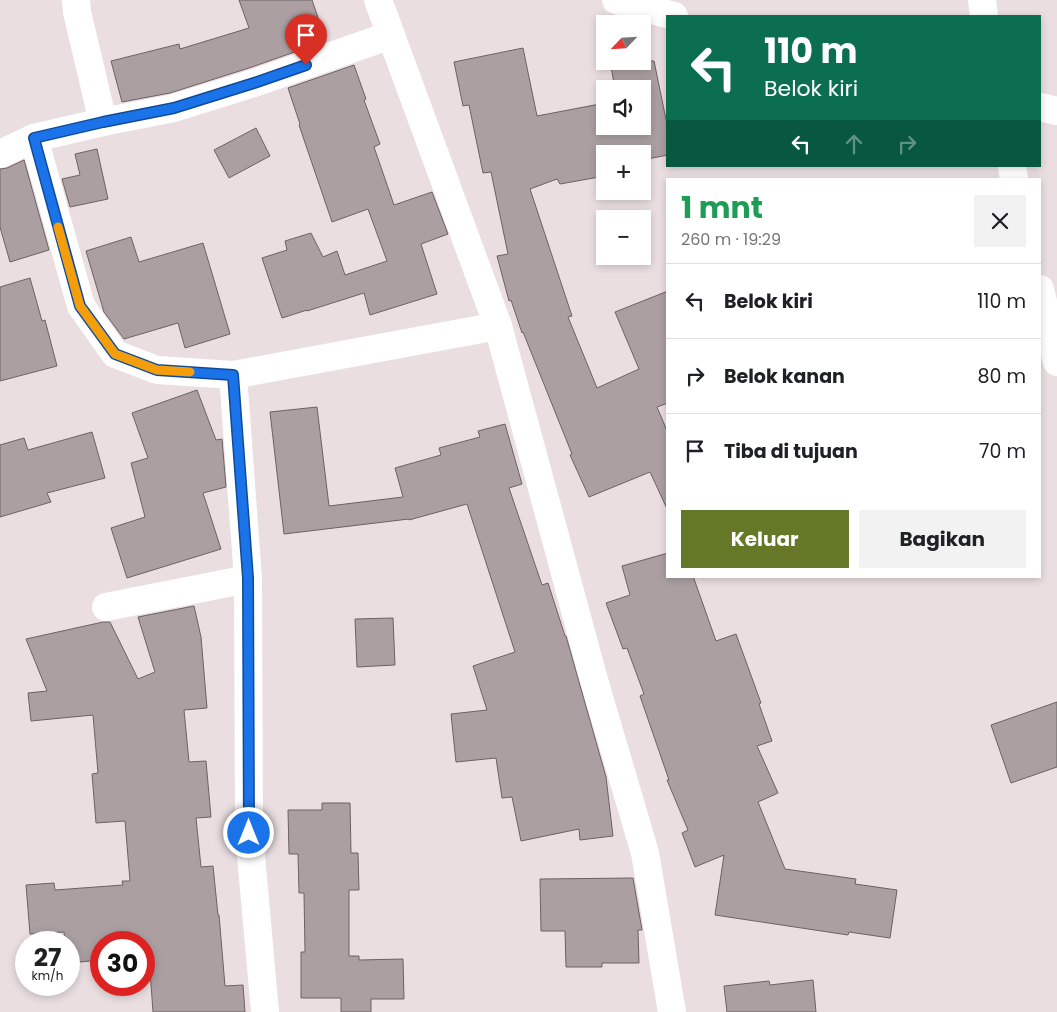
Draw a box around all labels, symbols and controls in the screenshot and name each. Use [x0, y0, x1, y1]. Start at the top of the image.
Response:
pin [285, 14, 327, 65]
north arrow [596, 15, 651, 70]
map controls [596, 15, 651, 265]
icon: arrive [292, 21, 320, 49]
text: 110 m [764, 26, 858, 75]
icon: left [681, 35, 746, 100]
text: Belok kiri [764, 73, 858, 104]
button: sound [596, 80, 651, 135]
icon: left [787, 130, 815, 158]
icon: ahead [840, 130, 868, 158]
icon: right [893, 130, 921, 158]
button: + [596, 145, 651, 200]
text: 1 mnt [681, 186, 763, 229]
button: close [974, 195, 1026, 247]
button: − [596, 210, 651, 265]
text: 260 m · 19:29 [681, 228, 781, 251]
icon: left [681, 287, 709, 315]
text: Belok kiri [724, 288, 813, 315]
text: 110 m [977, 288, 1026, 315]
icon: right [681, 362, 709, 390]
text: Belok kanan [724, 363, 845, 390]
text: 80 m [977, 363, 1026, 390]
icon: arrive [681, 437, 709, 465]
text: Tiba di tujuan [724, 438, 858, 465]
text: 70 m [979, 438, 1026, 465]
button: Keluar [681, 510, 849, 568]
button: Bagikan [859, 510, 1026, 568]
position arrow [222, 806, 274, 858]
speed limit sign: 30 [90, 931, 155, 996]
text: 27 [34, 940, 61, 975]
text: km/h [32, 967, 63, 984]

